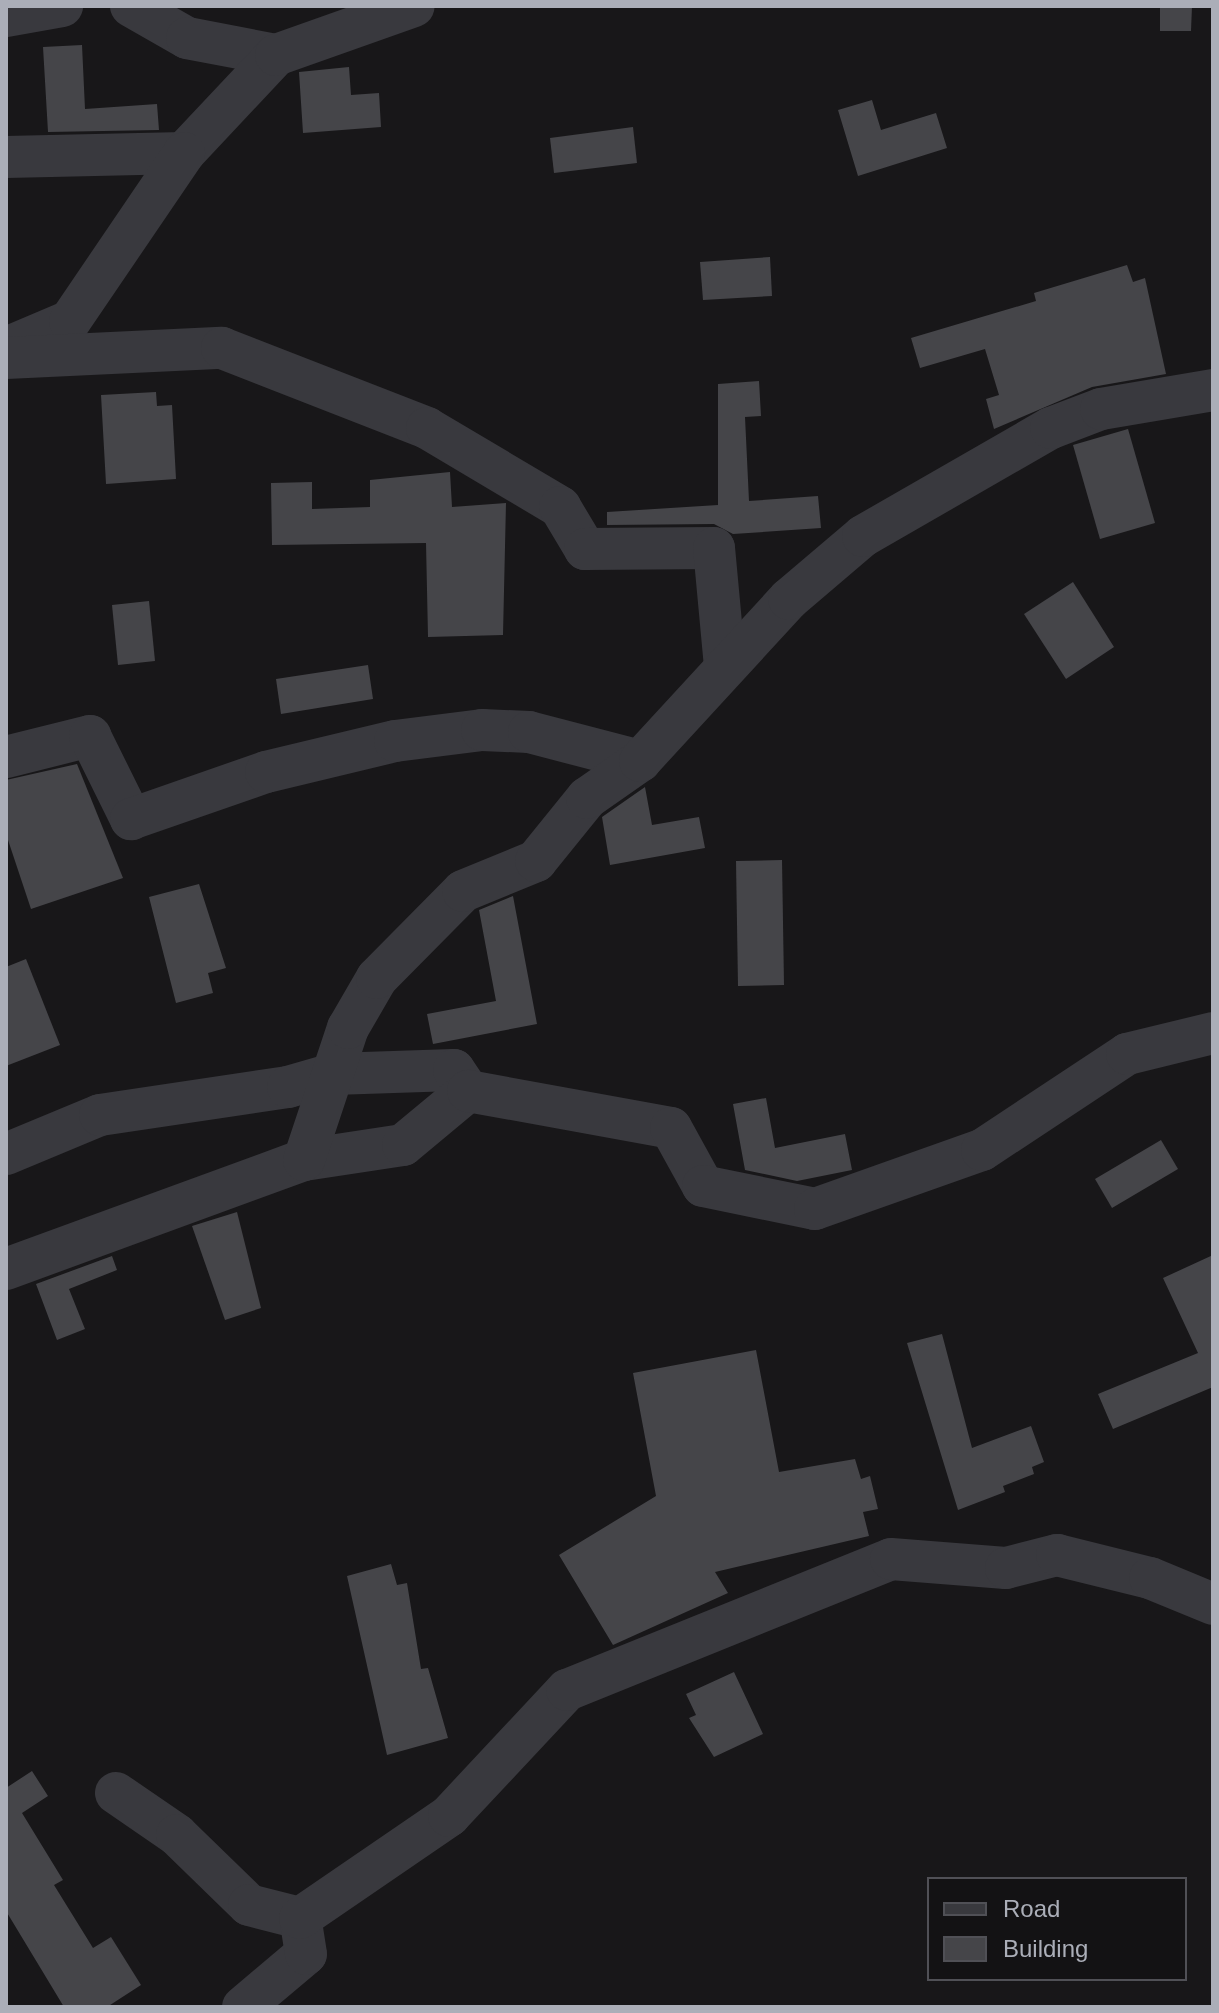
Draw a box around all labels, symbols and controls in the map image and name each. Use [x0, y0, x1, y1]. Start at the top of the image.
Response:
legend [927, 1877, 1187, 1981]
text: Road [1003, 1895, 1060, 1922]
text: Building [1003, 1935, 1088, 1962]

